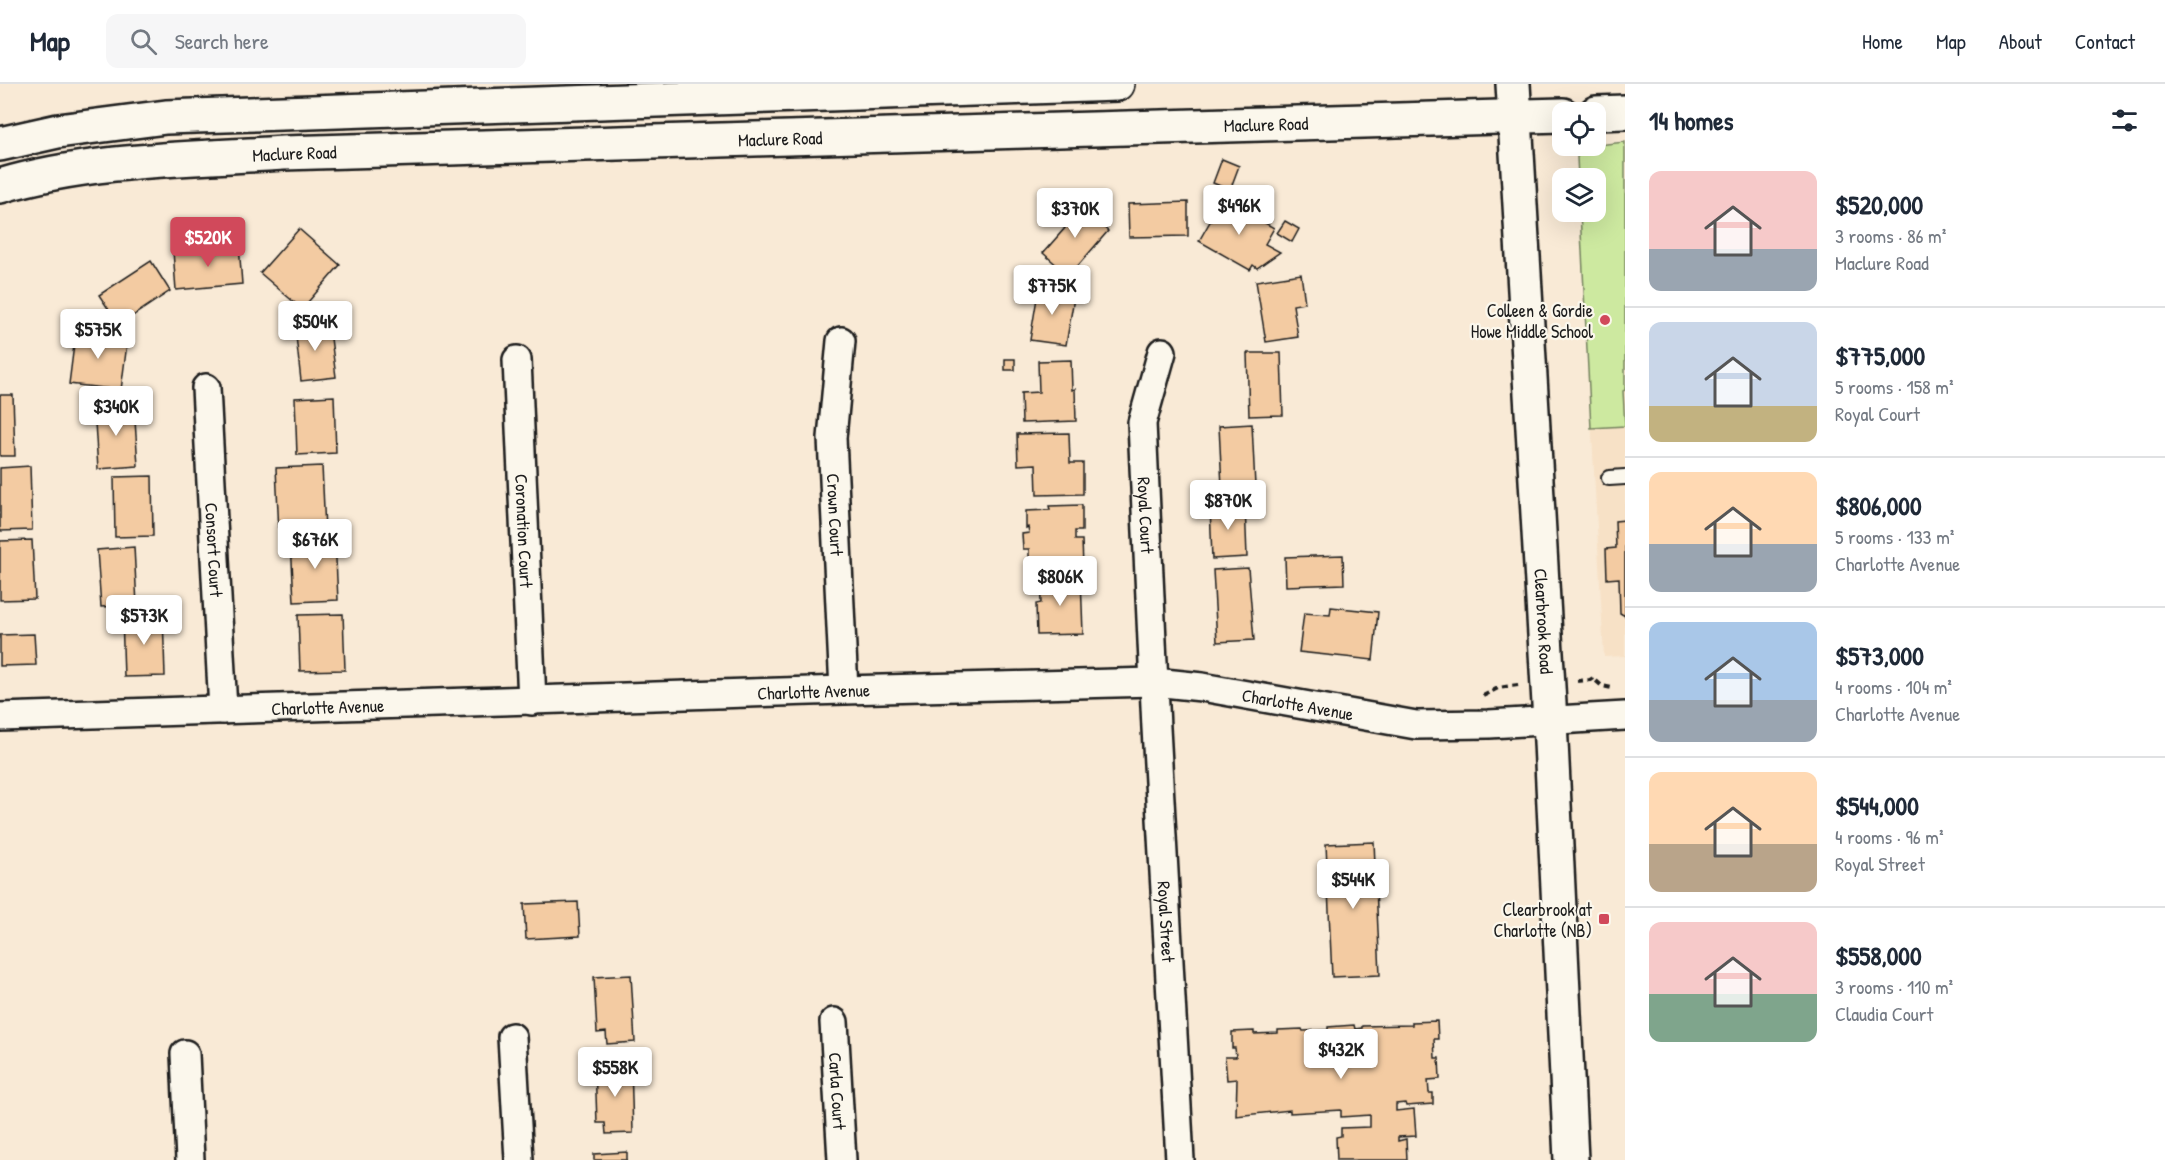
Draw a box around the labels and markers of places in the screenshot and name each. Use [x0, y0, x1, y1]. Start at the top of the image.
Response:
pin: $496K [1197, 185, 1281, 236]
pin: $370K [1033, 188, 1117, 239]
pin: $520K [166, 217, 250, 268]
pin: $775K [1010, 265, 1094, 316]
place label: Colleen & Gordie Howe Middle School [1471, 298, 1593, 344]
pin: $504K [273, 301, 357, 352]
pin: $575K [56, 309, 140, 360]
marker: Colleen & Gordie Howe Middle School [1598, 313, 1612, 327]
pin: $340K [74, 386, 158, 437]
pin: $870K [1186, 480, 1270, 531]
pin: $676K [273, 519, 357, 570]
pin: $806K [1018, 556, 1102, 607]
pin: $573K [102, 595, 186, 646]
pin: $544K [1311, 859, 1395, 910]
place label: Clearbrook at Charlotte (NB) [1494, 897, 1593, 943]
marker: Clearbrook at Charlotte (NB) [1597, 912, 1611, 926]
pin: $432K [1299, 1029, 1383, 1080]
pin: $558K [573, 1047, 657, 1098]

